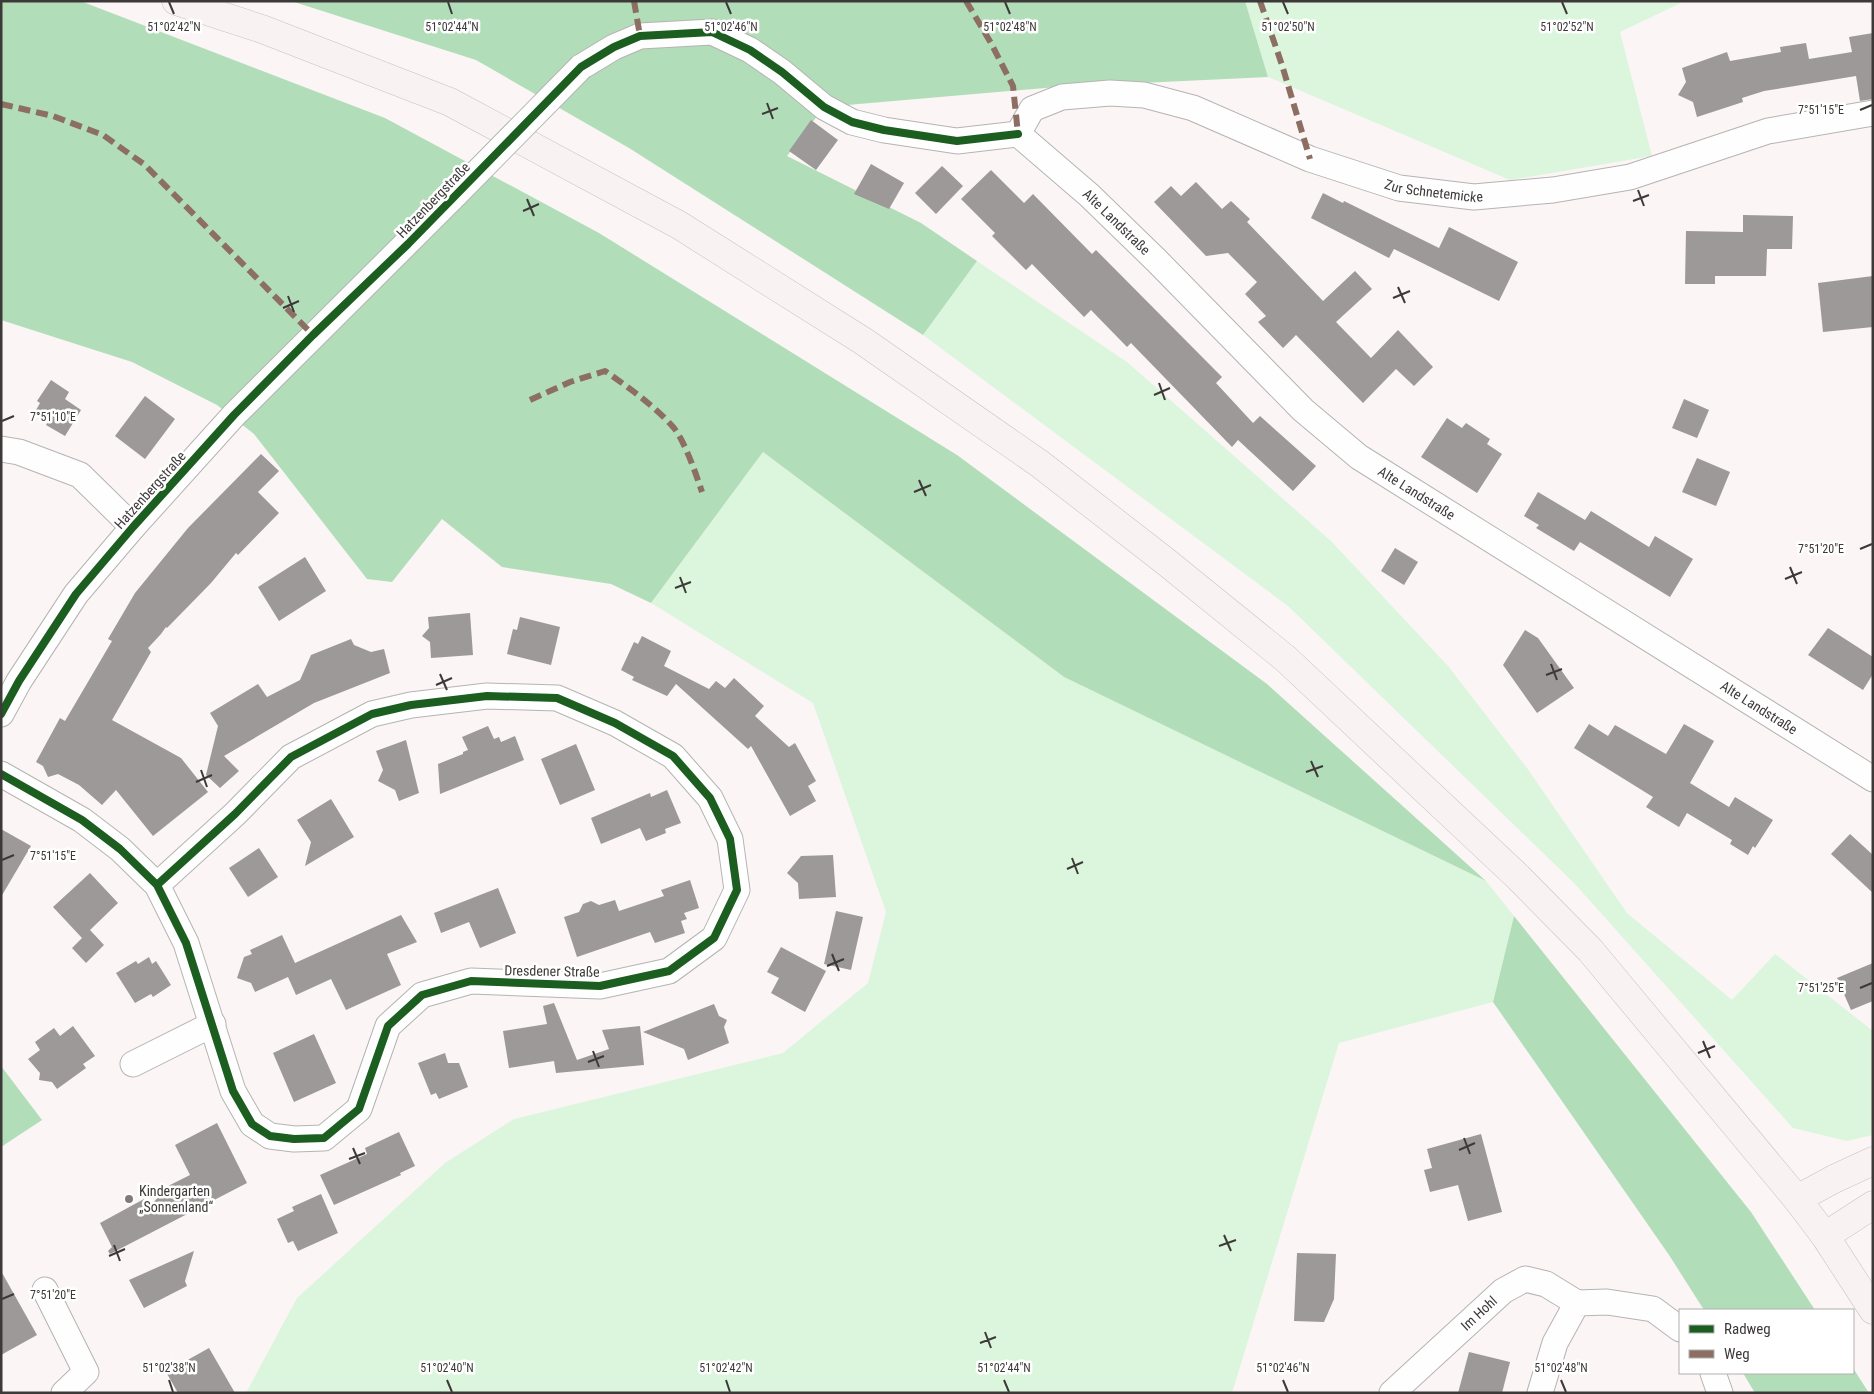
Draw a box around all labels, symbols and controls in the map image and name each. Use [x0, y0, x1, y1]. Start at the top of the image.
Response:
text: 51°02'42"N [147, 20, 201, 34]
text: 51°02'44"N [425, 20, 479, 34]
text: 51°02'46"N [704, 20, 758, 34]
text: 51°02'48"N [983, 20, 1037, 34]
text: 51°02'50"N [1261, 20, 1315, 34]
text: 51°02'52"N [1540, 20, 1594, 34]
text: 7°51'15"E [1798, 103, 1844, 117]
street label: Hatzenbergstraße [393, 159, 473, 241]
street label: Zur Schnetemicke [1383, 176, 1484, 205]
street label: Alte Landstraße [1080, 185, 1154, 258]
text: 7°51'10"E [30, 410, 76, 424]
street label: Hatzenbergstraße [111, 448, 189, 532]
street label: Alte Landstraße [1375, 463, 1458, 523]
text: 7°51'20"E [1798, 542, 1844, 556]
street label: Alte Landstraße [1718, 678, 1801, 738]
text: 7°51'15"E [30, 849, 76, 863]
street label: Dresdener Straße [504, 962, 600, 980]
text: 7°51'25"E [1798, 981, 1844, 995]
place label: Kindergarten „Sonnenland“ [139, 1183, 213, 1215]
marker: Kindergarten „Sonnenland“ [123, 1193, 135, 1205]
text: 7°51'20"E [30, 1288, 76, 1302]
street label: Im Hohl [1458, 1293, 1500, 1334]
legend [1679, 1309, 1854, 1374]
text: Radweg [1724, 1320, 1771, 1338]
text: Weg [1724, 1345, 1750, 1363]
text: 51°02'38"N [142, 1361, 196, 1375]
text: 51°02'40"N [420, 1361, 474, 1375]
text: 51°02'42"N [699, 1361, 753, 1375]
text: 51°02'44"N [977, 1361, 1031, 1375]
text: 51°02'46"N [1256, 1361, 1310, 1375]
text: 51°02'48"N [1534, 1361, 1588, 1375]

